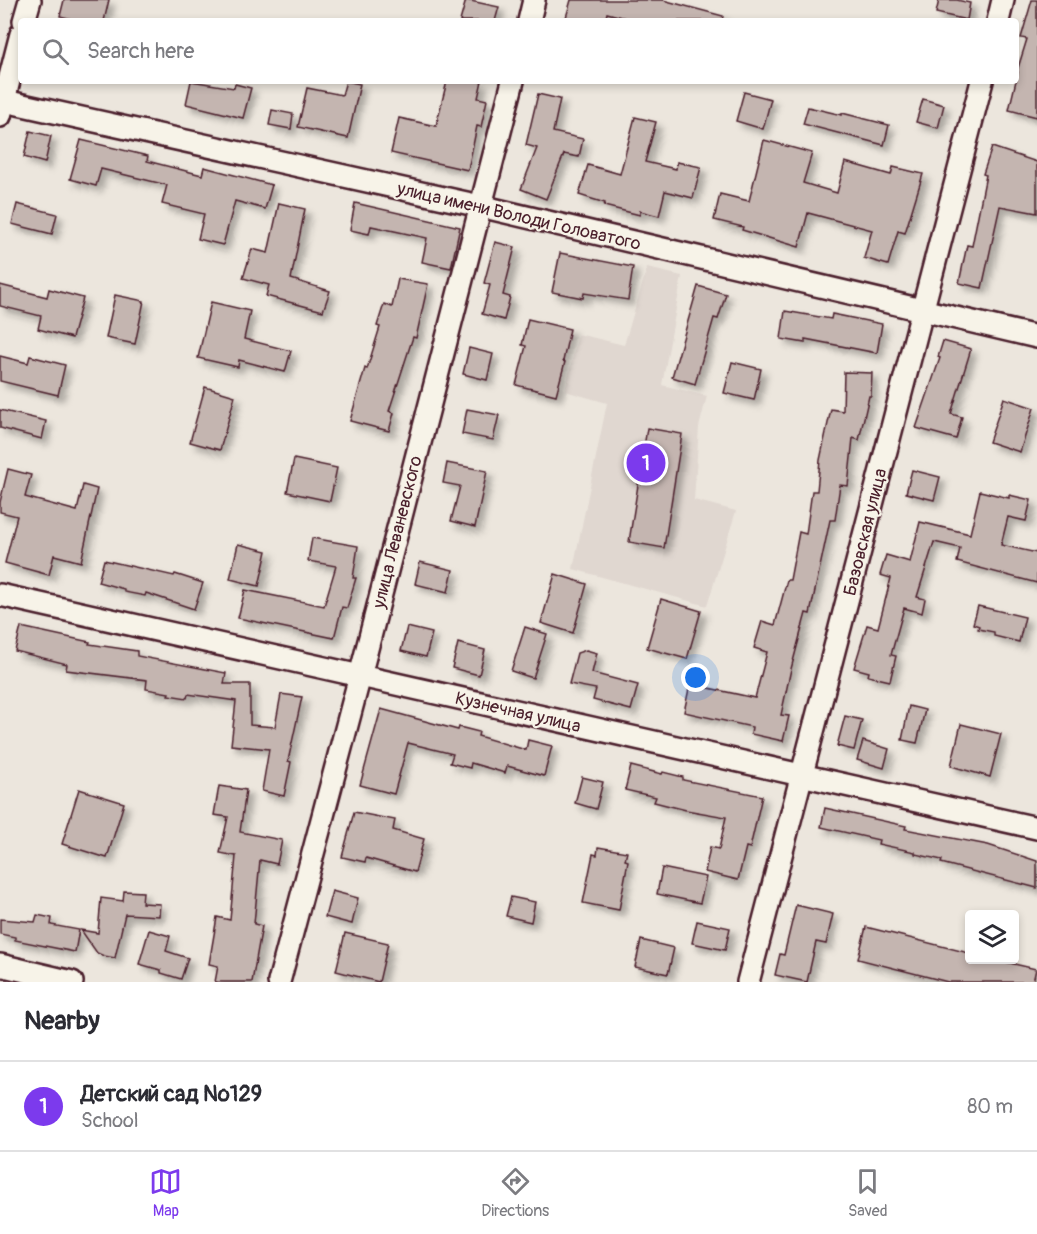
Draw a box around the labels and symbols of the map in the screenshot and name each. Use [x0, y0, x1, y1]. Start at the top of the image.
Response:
street label: улица имени Володи Головатого [394, 177, 643, 256]
pin: 1 [626, 440, 666, 486]
street label: улица Леваневского [367, 453, 428, 612]
street label: Базовская улица [839, 466, 892, 598]
your location [681, 663, 710, 692]
street label: Кузнечная улица [453, 687, 583, 738]

